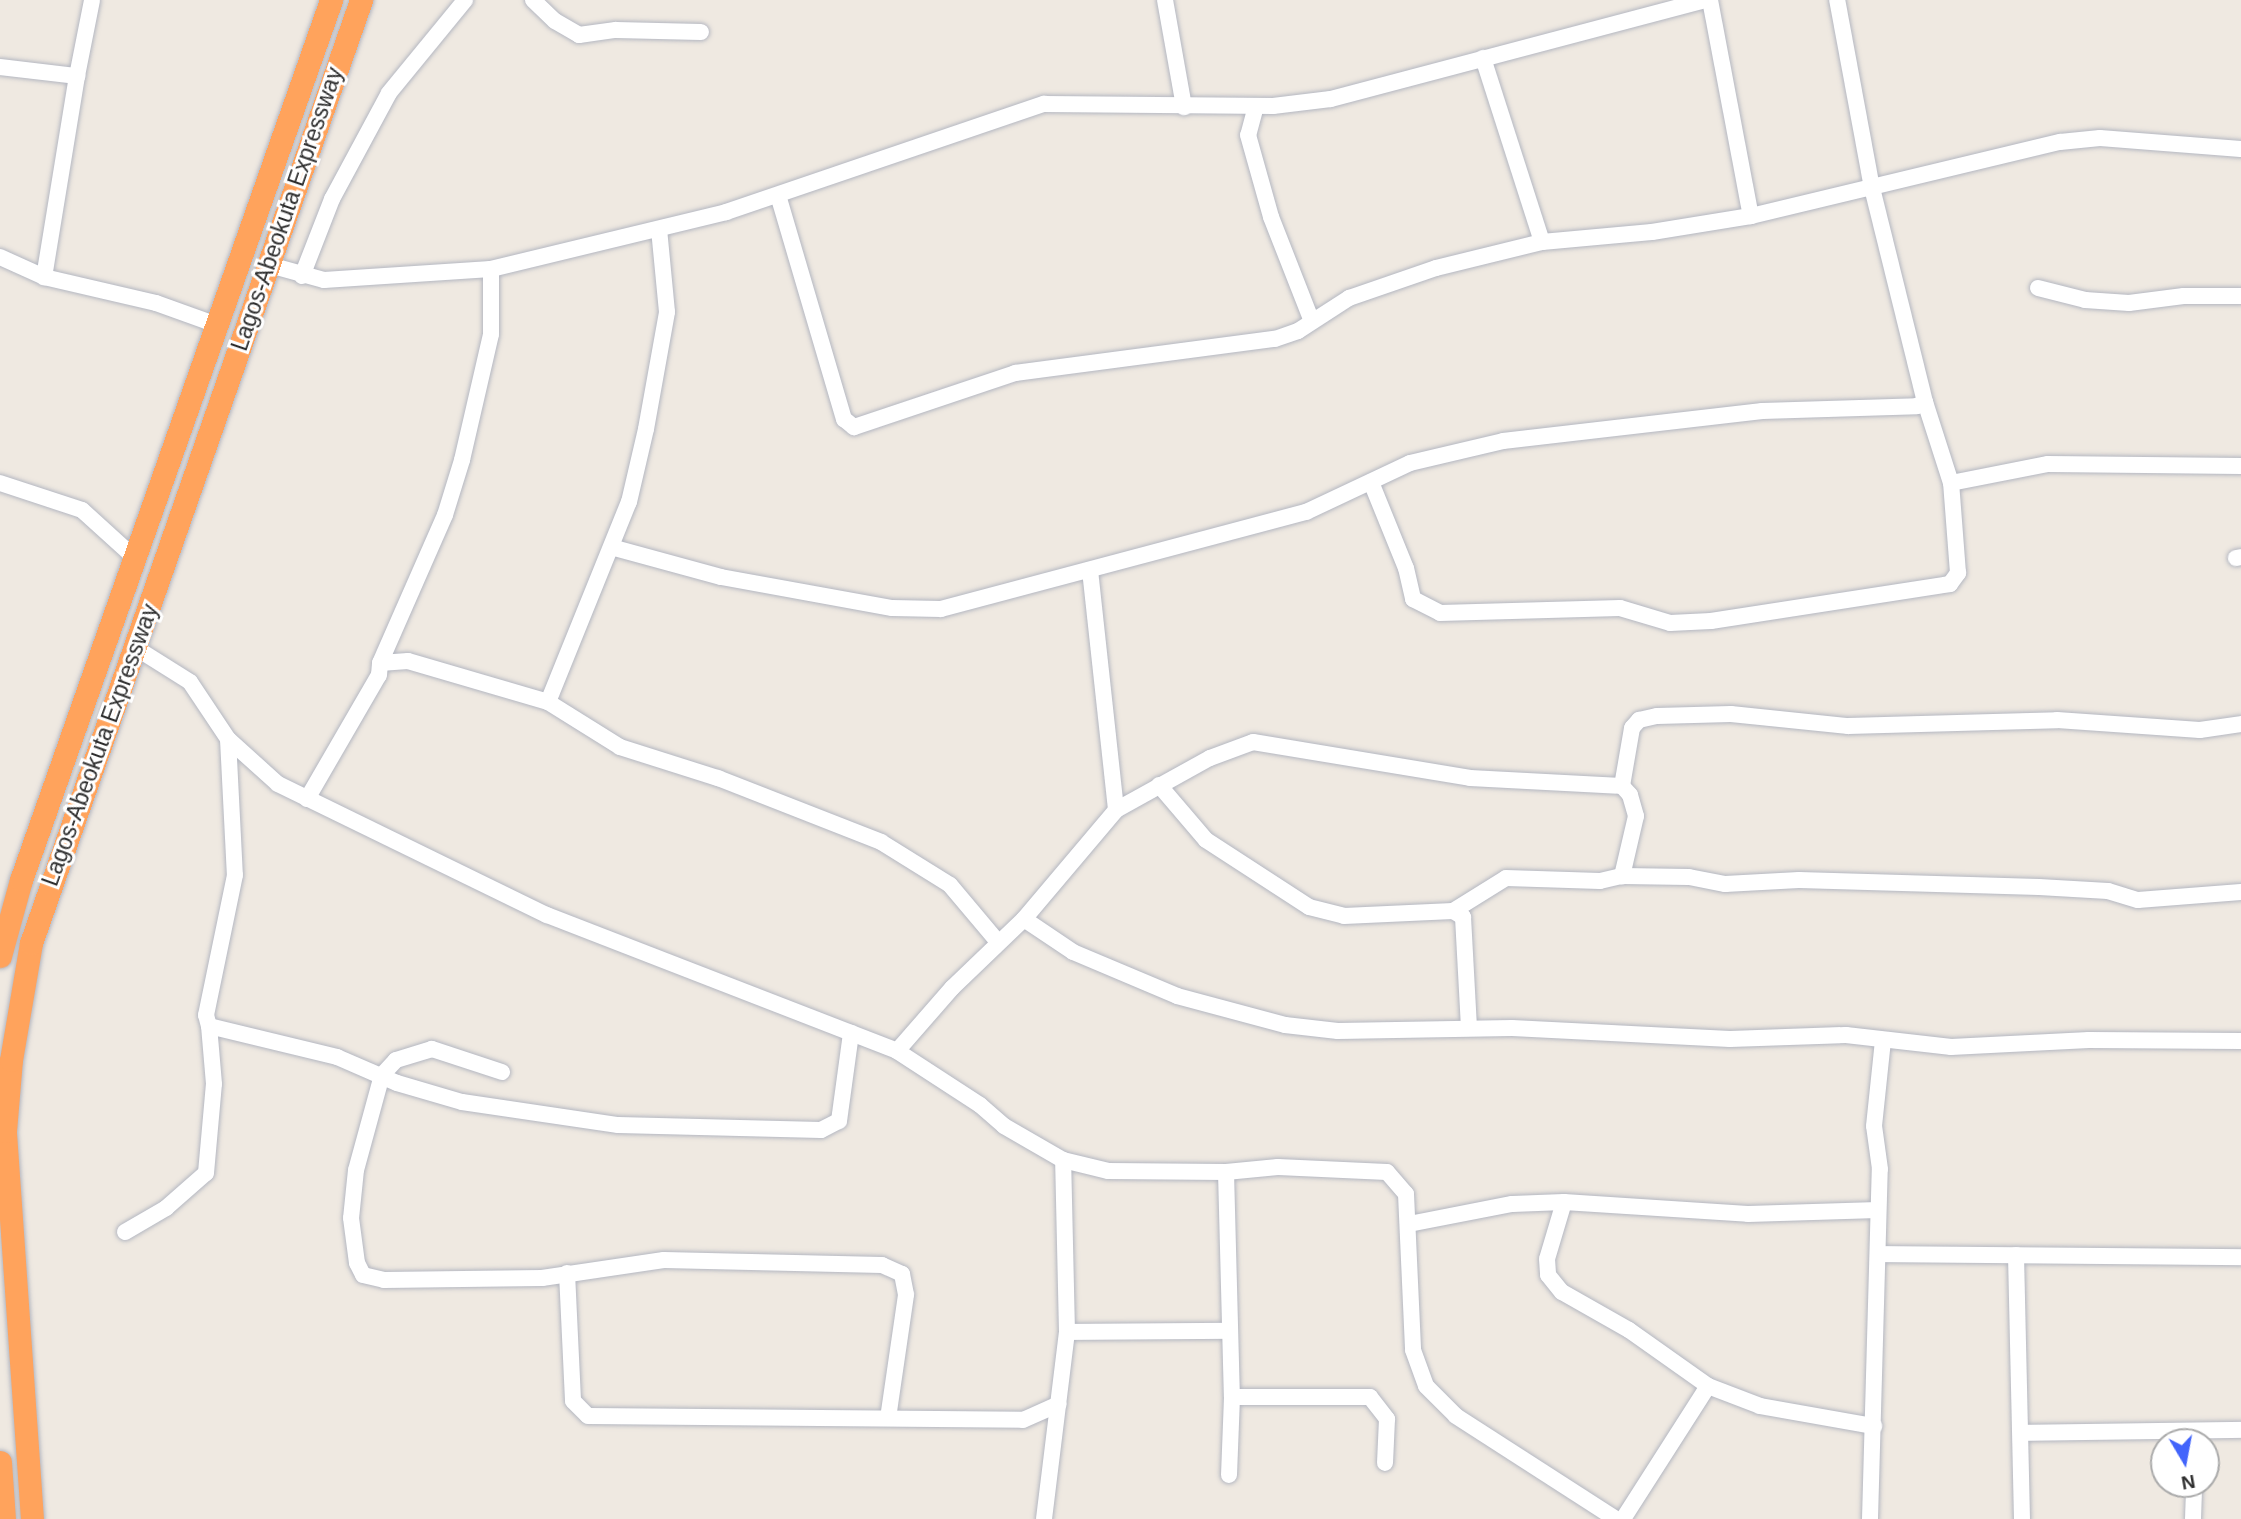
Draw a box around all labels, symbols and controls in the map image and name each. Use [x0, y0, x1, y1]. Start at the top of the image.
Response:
street label: Lagos-Abeokuta Expressway [225, 64, 349, 354]
street label: Lagos-Abeokuta Expressway [36, 600, 164, 890]
north arrow [2150, 1428, 2220, 1498]
text: N [2180, 1471, 2197, 1494]

